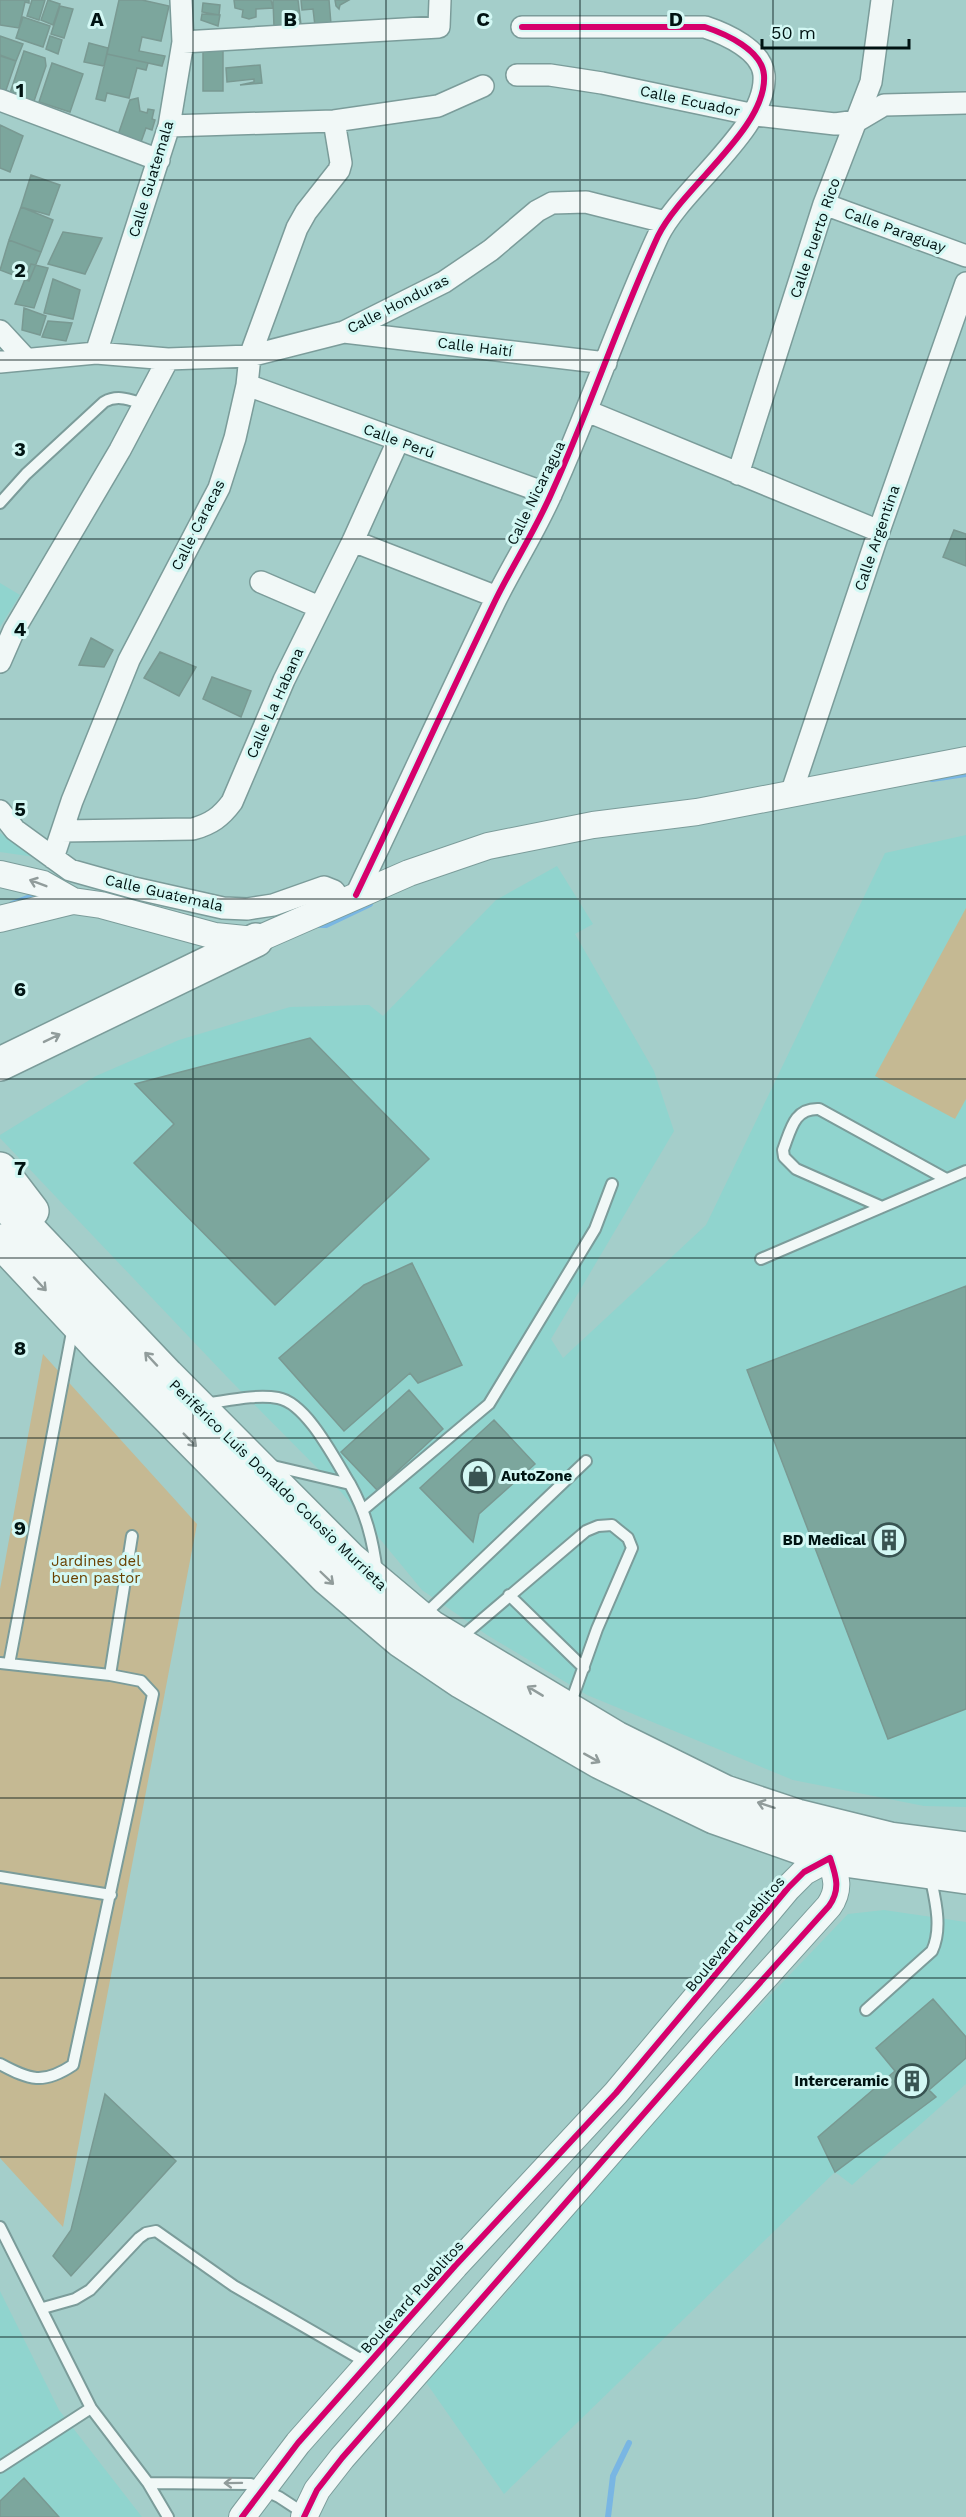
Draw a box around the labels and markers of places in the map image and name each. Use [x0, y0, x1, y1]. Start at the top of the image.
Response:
shop icon: AutoZone [460, 1458, 496, 1494]
place label: AutoZone [501, 1467, 572, 1485]
building icon: BD Medical [871, 1522, 907, 1558]
place label: BD Medical [783, 1531, 866, 1549]
building icon: Interceramic [894, 2063, 930, 2099]
place label: Interceramic [794, 2072, 889, 2090]

